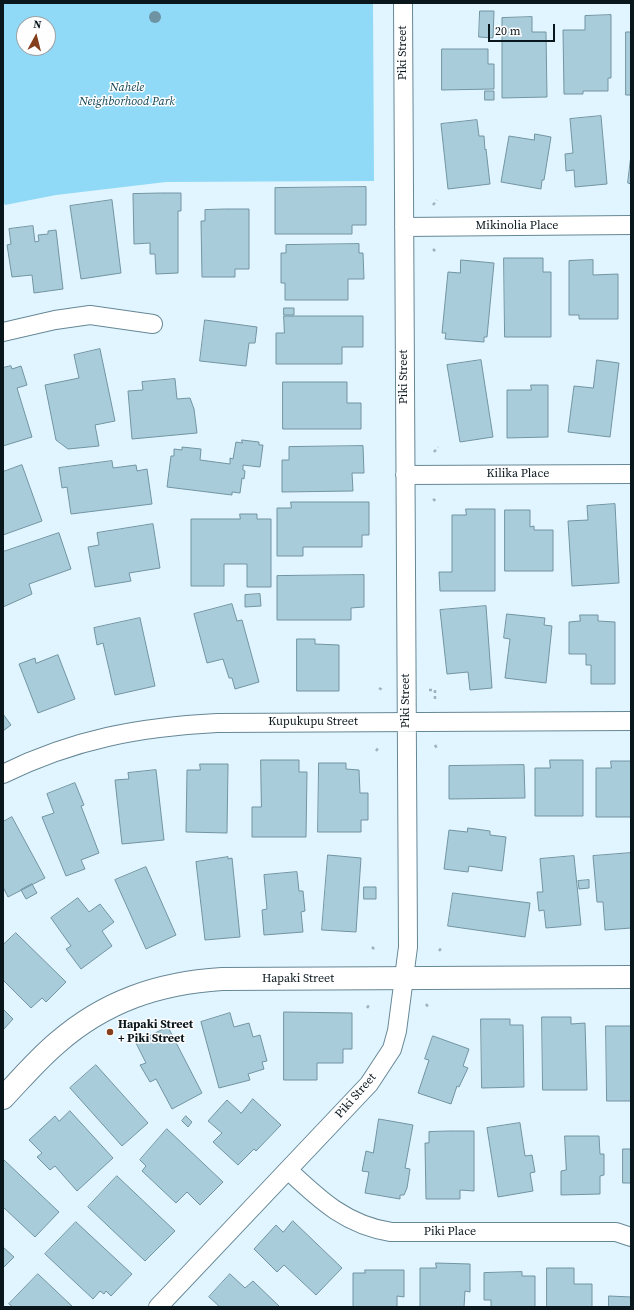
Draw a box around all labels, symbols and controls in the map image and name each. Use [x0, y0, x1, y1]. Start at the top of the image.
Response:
north arrow [16, 16, 56, 56]
scale bar [490, 16, 557, 42]
text: N [33, 17, 42, 33]
text: 20 m [495, 23, 521, 39]
street label: Piki Street [396, 26, 410, 80]
park label: Nahele Neighborhood Park [79, 81, 175, 109]
street label: Mikinolia Place [476, 219, 558, 233]
street label: Piki Street [397, 350, 411, 404]
street label: Kilika Place [487, 467, 549, 481]
street label: Piki Street [399, 674, 413, 728]
street label: Kupukupu Street [268, 715, 358, 729]
street label: Hapaki Street [262, 972, 334, 986]
place label: Hapaki Street + Piki Street [118, 1018, 193, 1046]
marker: Hapaki Street + Piki Street [105, 1027, 115, 1037]
street label: Piki Street [333, 1071, 379, 1121]
street label: Piki Place [424, 1225, 476, 1239]

